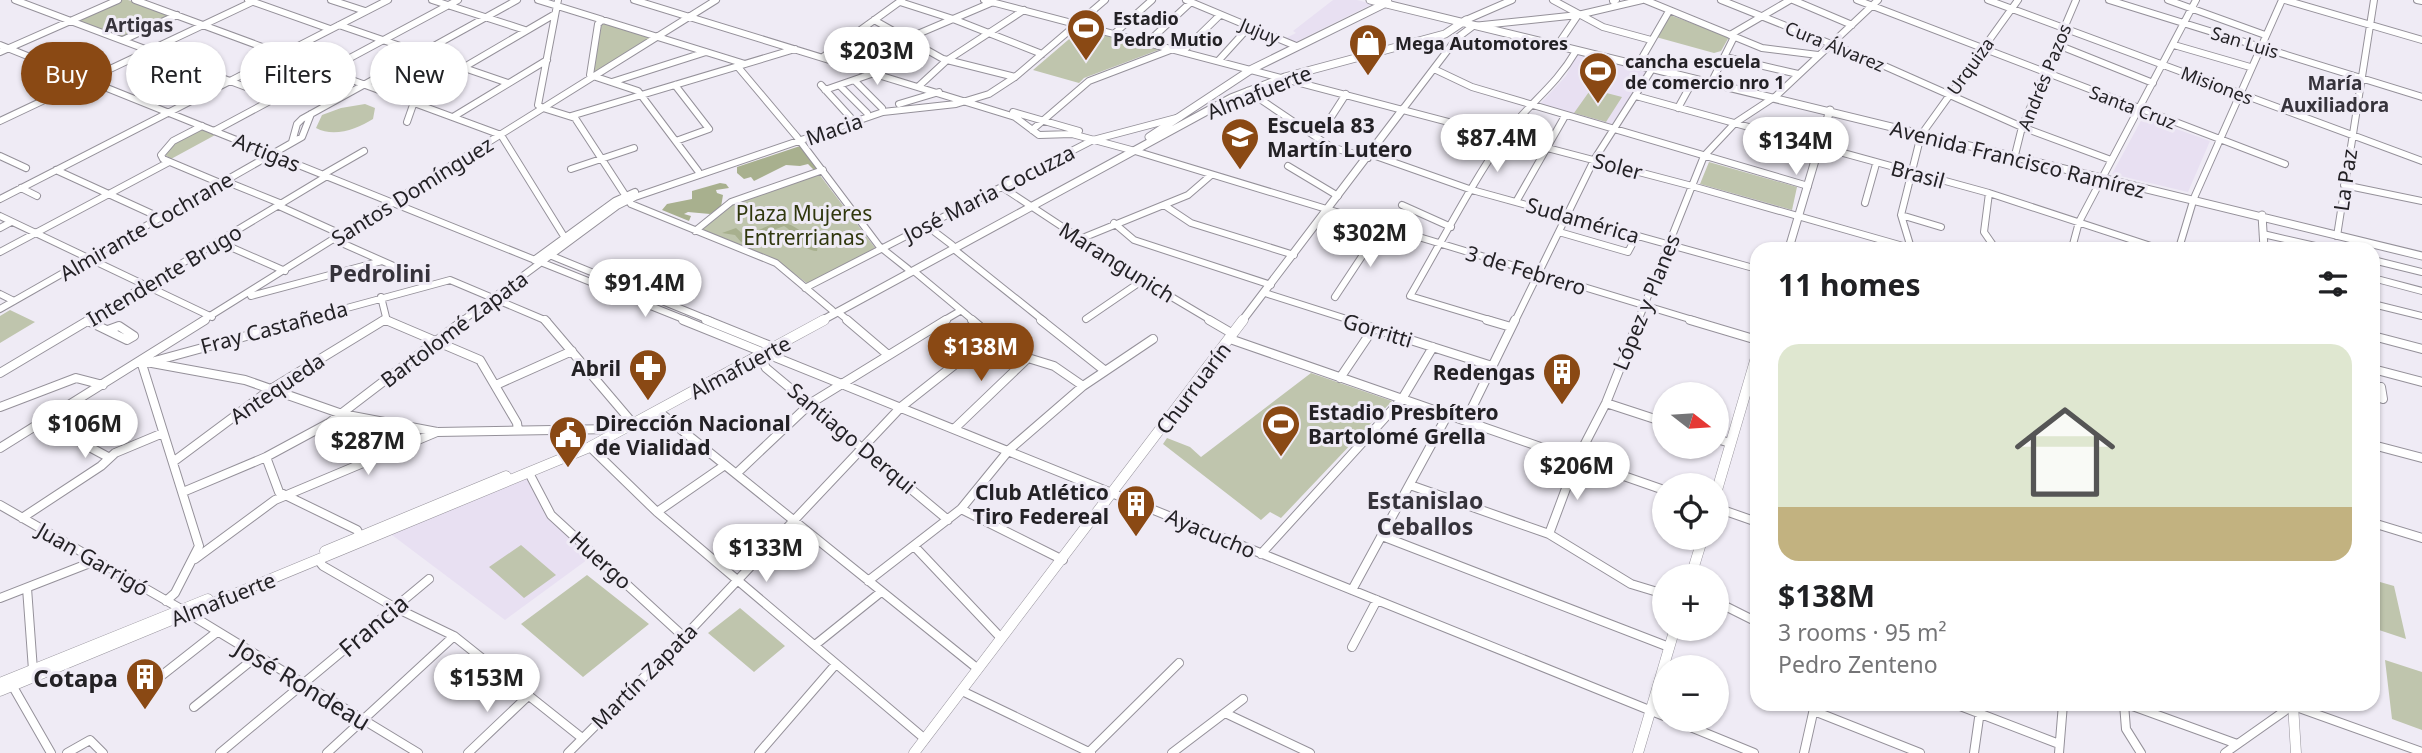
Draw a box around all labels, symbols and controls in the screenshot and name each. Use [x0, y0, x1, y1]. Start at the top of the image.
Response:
place label: Estadio Pedro Mutio [1113, 6, 1223, 51]
sports icon: Estadio Pedro Mutio [1065, 7, 1107, 62]
street label: Jujuy [1235, 11, 1284, 50]
district label: Artigas [105, 12, 173, 38]
street label: Cura Álvarez [1782, 15, 1888, 77]
street label: Andrés Pazos [2012, 20, 2076, 134]
street label: San Luis [2208, 20, 2282, 64]
shop icon: Mega Automotores [1347, 22, 1389, 77]
pin: $203M [828, 28, 926, 87]
place label: Mega Automotores [1395, 31, 1568, 55]
street label: Urquiza [1941, 32, 1999, 100]
text: $203M [840, 34, 914, 66]
chip: Buy [21, 42, 112, 105]
chip: Rent [126, 42, 226, 105]
chip: Filters [240, 42, 356, 105]
chip: New [370, 42, 468, 105]
place label: cancha escuela de comercio nro 1 [1625, 49, 1785, 94]
sports icon: cancha escuela de comercio nro 1 [1577, 50, 1619, 105]
street label: Almafuerte [1203, 58, 1315, 126]
street label: Misiones [2178, 60, 2256, 110]
district label: María Auxiliadora [2281, 70, 2389, 118]
street label: Santa Cruz [2086, 80, 2180, 134]
street label: Macia [802, 106, 866, 152]
place label: Escuela 83 Martín Lutero [1267, 111, 1412, 163]
pin: $87.4M [1440, 114, 1554, 174]
street label: Avenida Francisco Ramírez [1888, 114, 2149, 204]
school or university icon: Escuela 83 Martín Lutero [1219, 116, 1261, 171]
pin: $134M [1747, 118, 1845, 177]
text: $87.4M [1457, 121, 1537, 153]
text: $134M [1759, 124, 1833, 156]
street label: Artigas [229, 126, 305, 178]
street label: Santos Domínguez [326, 130, 498, 252]
street label: José Maria Cocuzza [897, 138, 1079, 249]
street label: Soler [1590, 146, 1646, 186]
street label: La Paz [2327, 147, 2363, 213]
street label: Brasil [1888, 153, 1948, 195]
street label: Almirante Cochrane [54, 165, 238, 287]
street label: Sudamérica [1523, 190, 1643, 250]
park label: Plaza Mujeres Entrerrianas [736, 199, 872, 251]
pin: $302M [1321, 210, 1419, 269]
street label: Marangunich [1054, 215, 1180, 309]
text: $302M [1333, 216, 1407, 248]
street label: Intendente Brugo [81, 218, 247, 332]
street label: López y Planes [1606, 230, 1686, 374]
street label: 3 de Febrero [1462, 238, 1590, 302]
district label: Pedrolini [329, 257, 431, 289]
pin: $91.4M [588, 260, 702, 319]
street label: Bartolomé Zapata [375, 264, 533, 394]
text: 11 homes [1778, 264, 1921, 305]
icon: filters [2314, 265, 2352, 303]
text: $91.4M [605, 266, 685, 298]
street label: Fray Castañeda [197, 294, 351, 360]
street label: Gorritti [1340, 306, 1416, 354]
pin: $138M [932, 324, 1030, 383]
street label: Almafuerte [685, 329, 795, 405]
text: $138M [944, 330, 1018, 362]
street label: Churruarín [1149, 336, 1237, 440]
street label: Antequeda [224, 346, 330, 430]
pharmacy icon: Abril [627, 347, 669, 402]
building icon: Redengas [1541, 351, 1583, 406]
place label: Abril [571, 354, 621, 382]
place label: Redengas [1433, 358, 1535, 386]
street label: Santiago Derqui [782, 376, 922, 500]
north arrow [1652, 382, 1729, 458]
map controls [1652, 382, 1729, 732]
icon: home [2002, 389, 2128, 515]
place label: Estadio Presbítero Bartolomé Grella [1308, 398, 1499, 450]
pin: $106M [36, 400, 134, 460]
sports icon: Estadio Presbítero Bartolomé Grella [1260, 403, 1302, 458]
text: $106M [48, 407, 122, 439]
place label: Dirección Nacional de Vialidad [595, 409, 791, 461]
public building icon: Dirección Nacional de Vialidad [547, 414, 589, 469]
pin: $287M [319, 418, 417, 477]
text: $287M [331, 424, 405, 456]
pin: $206M [1528, 442, 1626, 502]
text: $206M [1540, 449, 1614, 481]
button: locate [1652, 473, 1729, 550]
place label: Club Atlético Tiro Federeal [973, 478, 1109, 530]
building icon: Club Atlético Tiro Federeal [1115, 483, 1157, 538]
district label: Estanislao Ceballos [1367, 484, 1483, 542]
street label: Ayacucho [1162, 502, 1260, 564]
street label: Juan Garrigó [30, 515, 154, 602]
pin: $133M [717, 524, 815, 584]
street label: Huergo [564, 525, 638, 595]
text: $133M [729, 531, 803, 563]
button: + [1652, 564, 1729, 641]
street label: Almafuerte [167, 565, 279, 633]
text: $138M [1778, 575, 1875, 616]
street label: Francia [331, 586, 415, 664]
text: 3 rooms · 95 m² [1778, 616, 1947, 648]
street label: Martín Zapata [585, 617, 703, 735]
street label: José Rondeau [227, 629, 377, 738]
text: Pedro Zenteno [1778, 648, 1938, 680]
pin: $153M [438, 654, 536, 714]
button: − [1652, 655, 1729, 732]
building icon: Cotapa [124, 656, 166, 711]
place label: Cotapa [33, 661, 118, 694]
text: $153M [450, 661, 524, 693]

